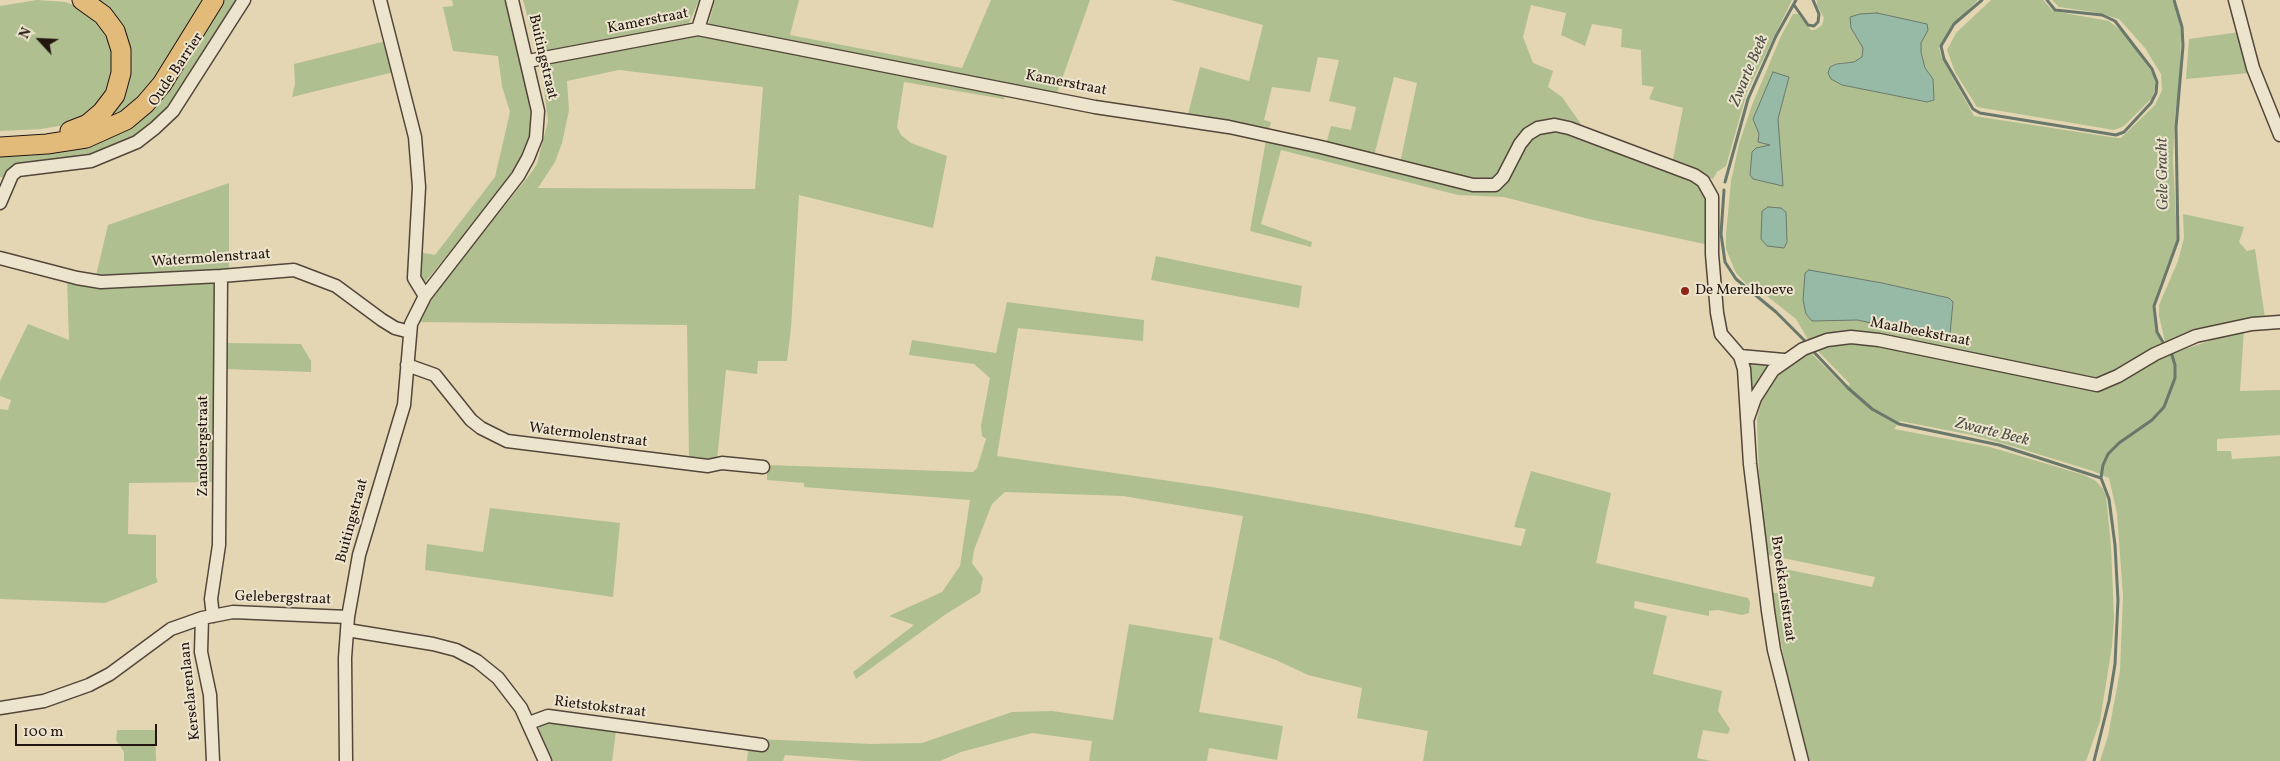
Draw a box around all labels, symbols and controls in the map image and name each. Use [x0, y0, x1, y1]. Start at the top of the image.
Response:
street label: Kamerstraat [606, 5, 690, 39]
street label: Buitingstraat [523, 13, 561, 101]
north arrow [15, 15, 65, 65]
text: N [15, 25, 37, 42]
street label: Oude Barrier [146, 30, 208, 110]
water label: Zwarte Beek [1726, 33, 1774, 109]
street label: Kamerstraat [1024, 67, 1108, 101]
water label: Gele Gracht [2154, 138, 2174, 210]
street label: Watermolenstraat [151, 246, 271, 272]
place label: De Merelhoeve [1695, 282, 1793, 300]
marker: De Merelhoeve [1679, 285, 1691, 297]
street label: Maalbeekstraat [1868, 314, 1972, 352]
street label: Zandbergstraat [195, 395, 213, 497]
water label: Zwarte Beek [1953, 415, 2031, 451]
street label: Watermolenstraat [528, 420, 648, 452]
street label: Buitingstraat [333, 477, 373, 565]
street label: Broekkantstraat [1766, 535, 1798, 643]
street label: Gelebergstraat [234, 588, 332, 610]
street label: Kerselarenlaan [177, 641, 205, 741]
street label: Rietstokstraat [553, 693, 647, 723]
scale bar [18, 714, 160, 746]
text: 100 m [23, 722, 63, 743]

